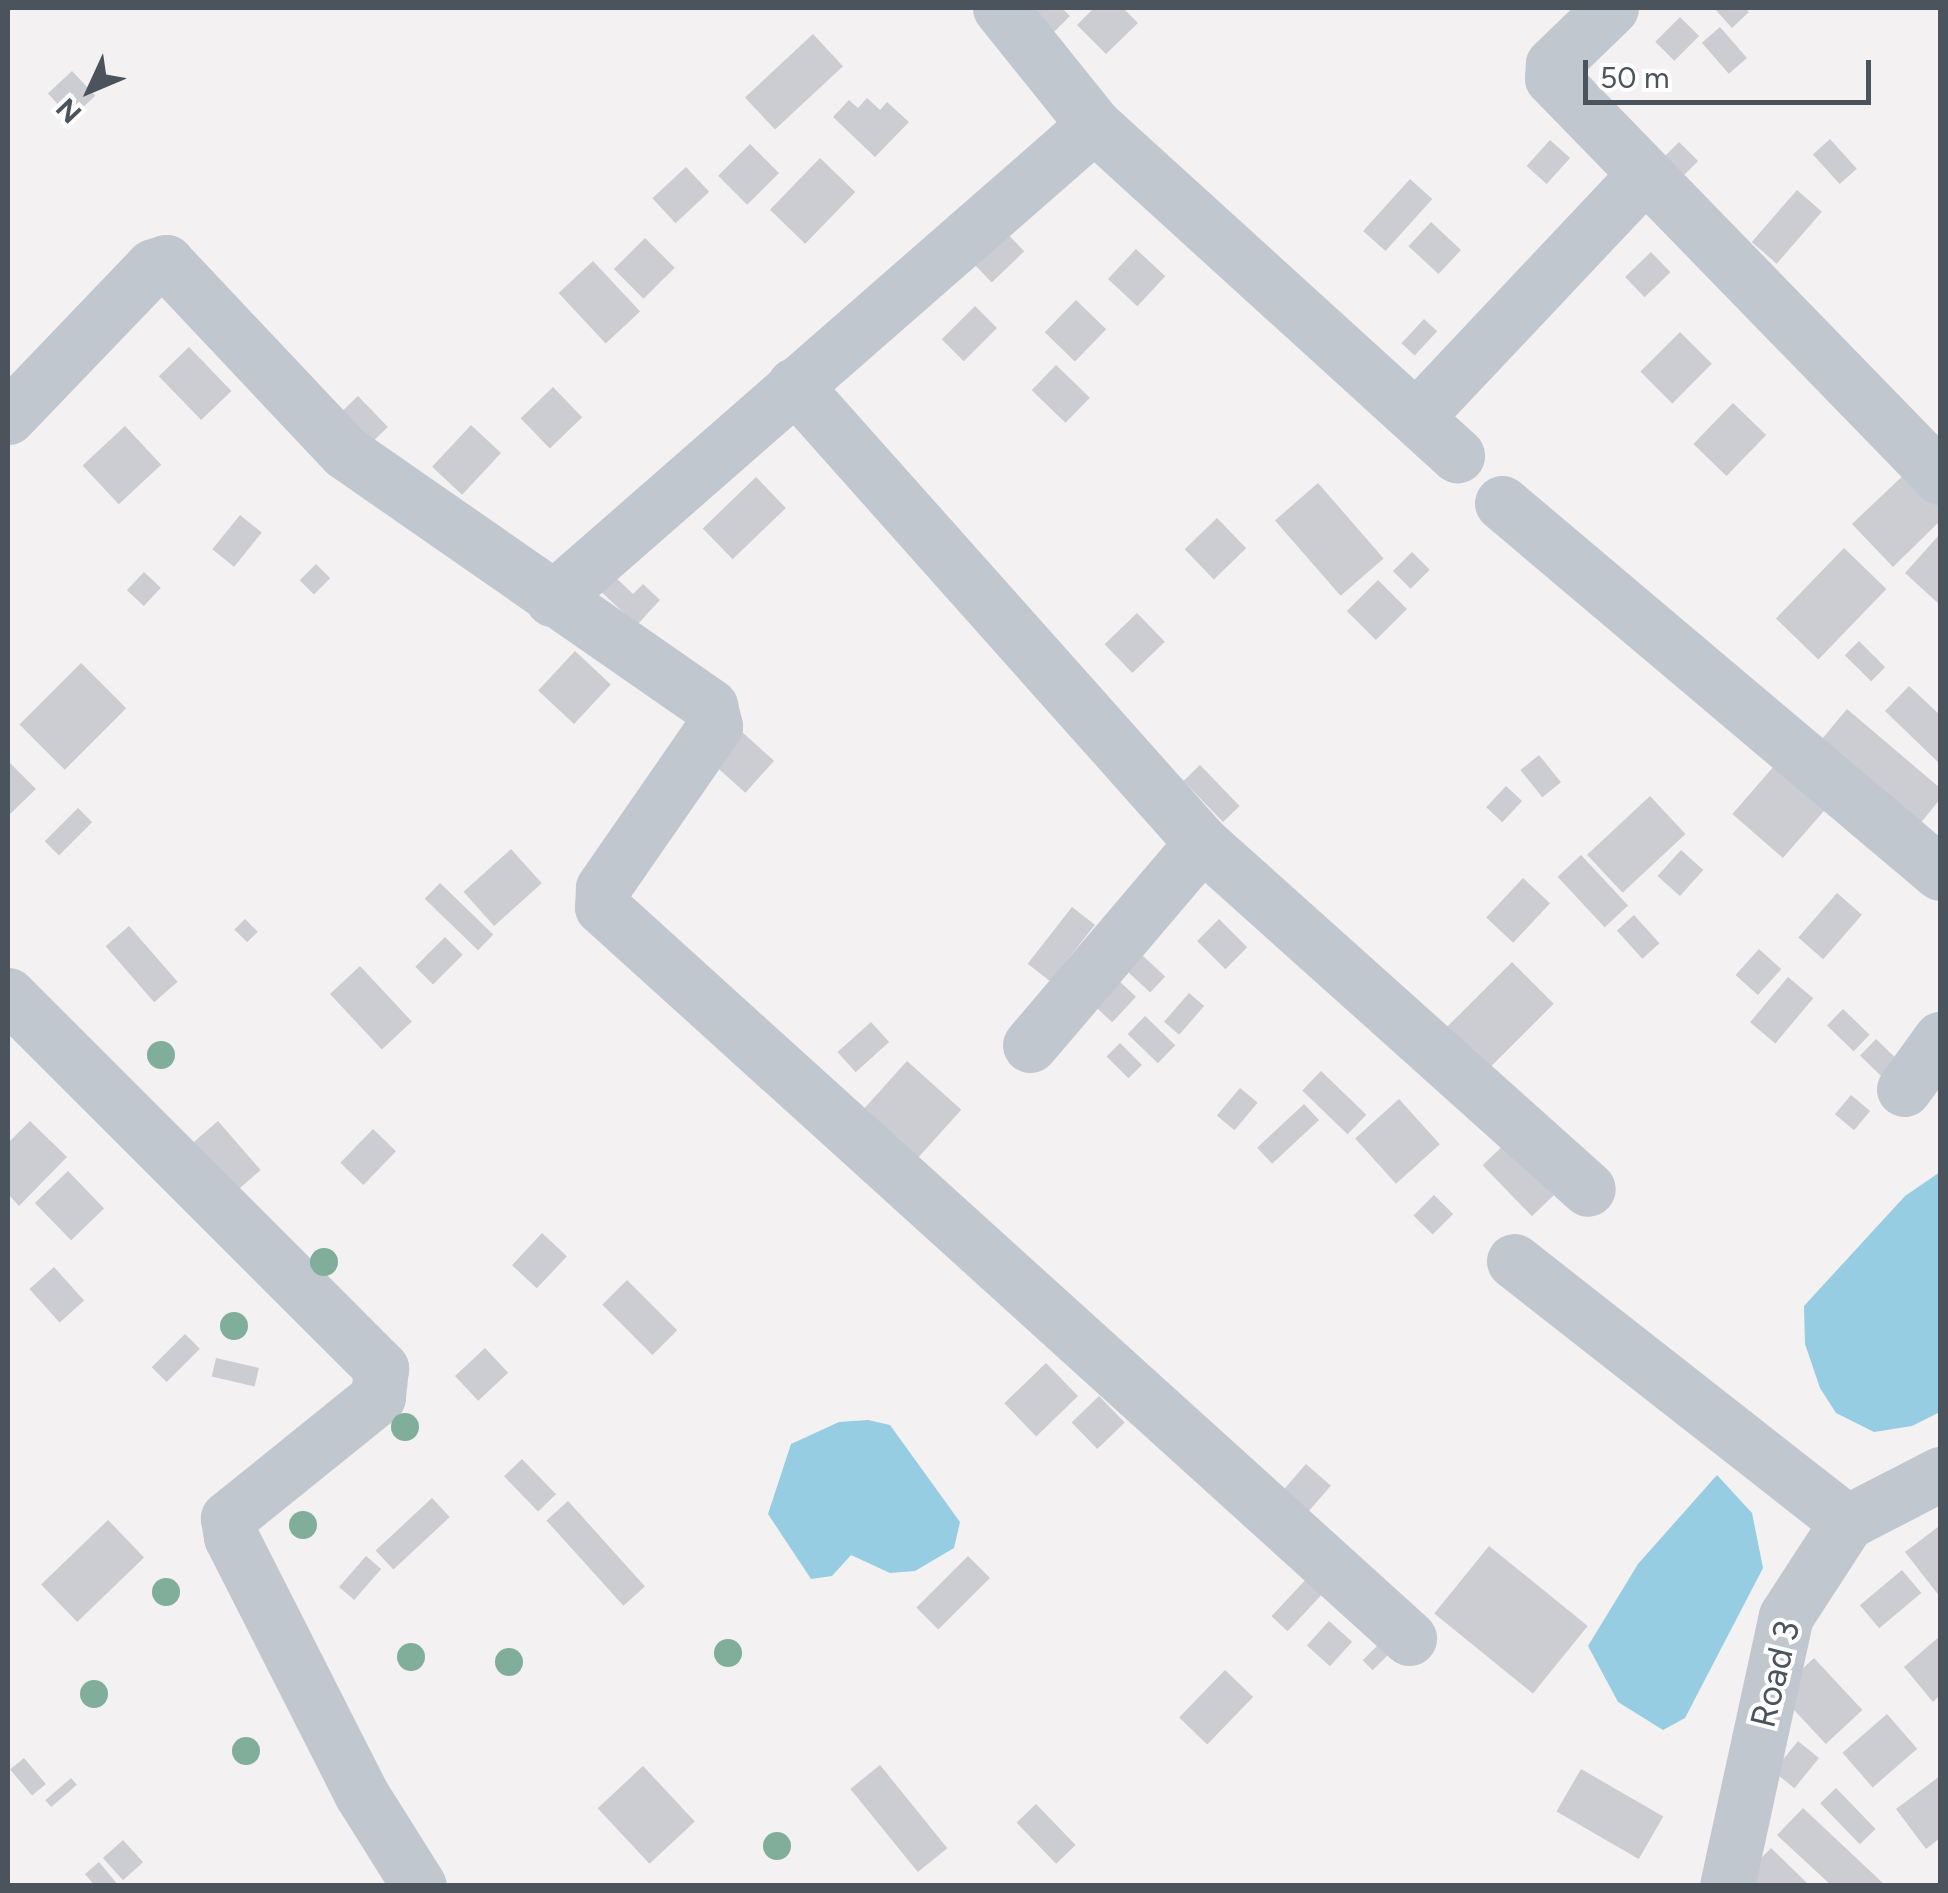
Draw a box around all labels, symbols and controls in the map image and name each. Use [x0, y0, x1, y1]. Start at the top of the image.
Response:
north arrow [40, 40, 140, 140]
scale bar [1588, 40, 1876, 102]
text: 50 m [1600, 59, 1669, 96]
text: N [49, 91, 88, 130]
street label: Road 3 [1742, 1616, 1808, 1732]

